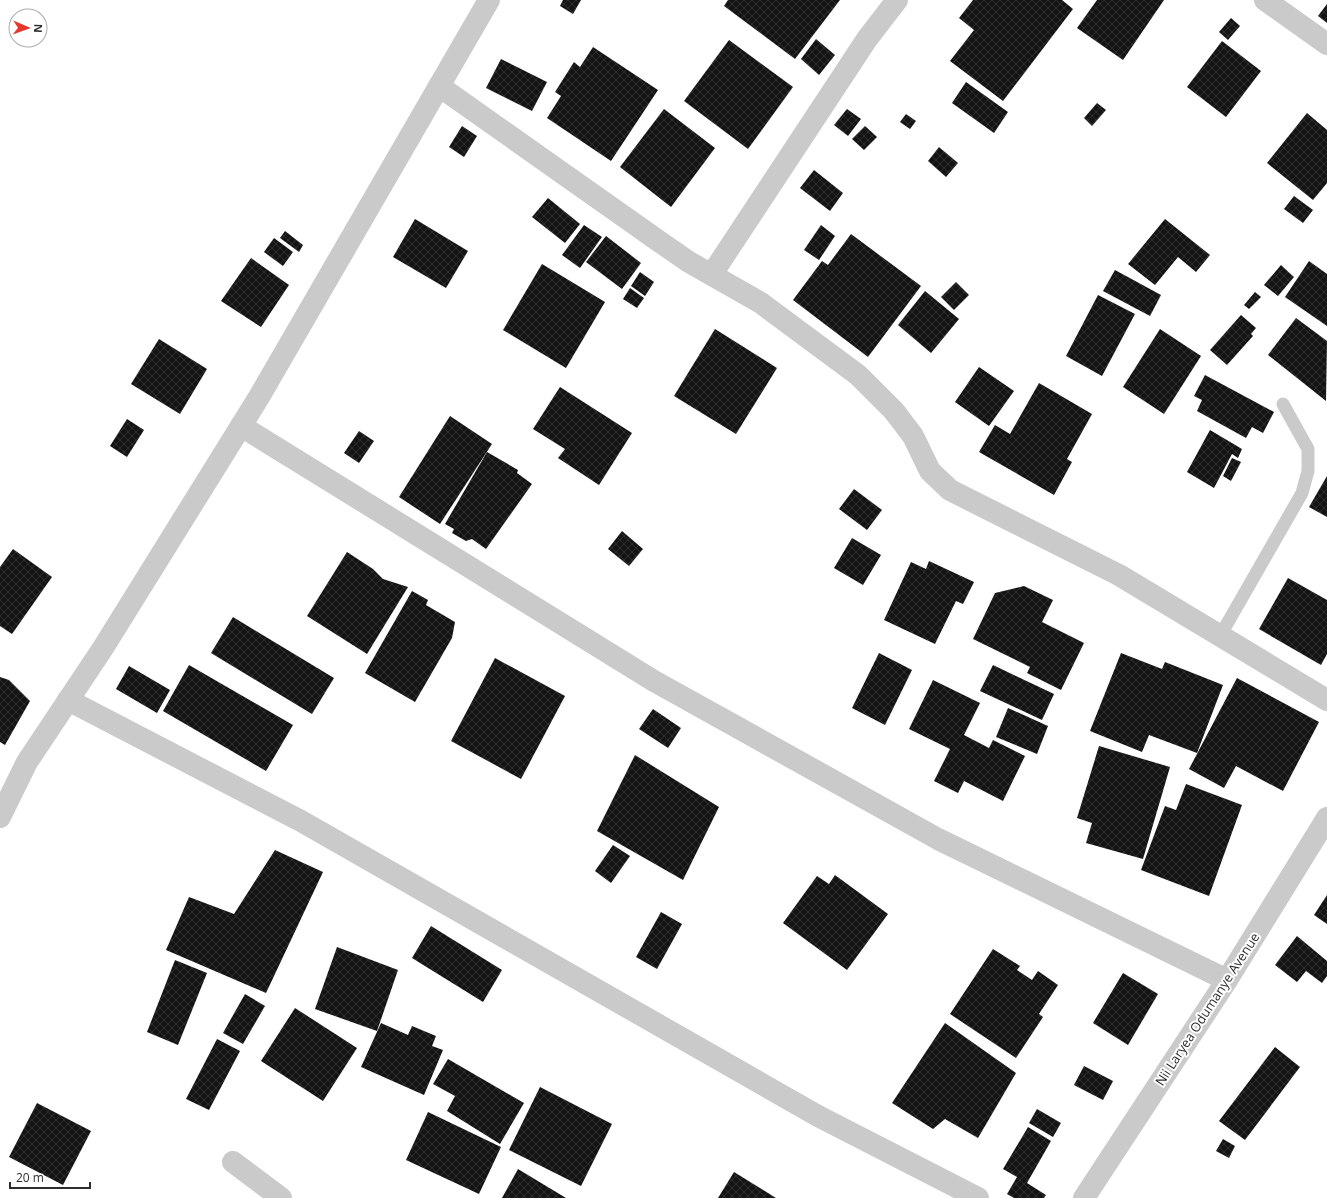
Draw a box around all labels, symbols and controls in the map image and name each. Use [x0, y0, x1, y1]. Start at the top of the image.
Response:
north arrow [8, 8, 48, 48]
text: N [31, 24, 46, 33]
street label: Nii Laryea Odumanye Avenue [1151, 929, 1263, 1089]
scale bar [10, 1164, 90, 1190]
text: 20 m [16, 1169, 44, 1186]

